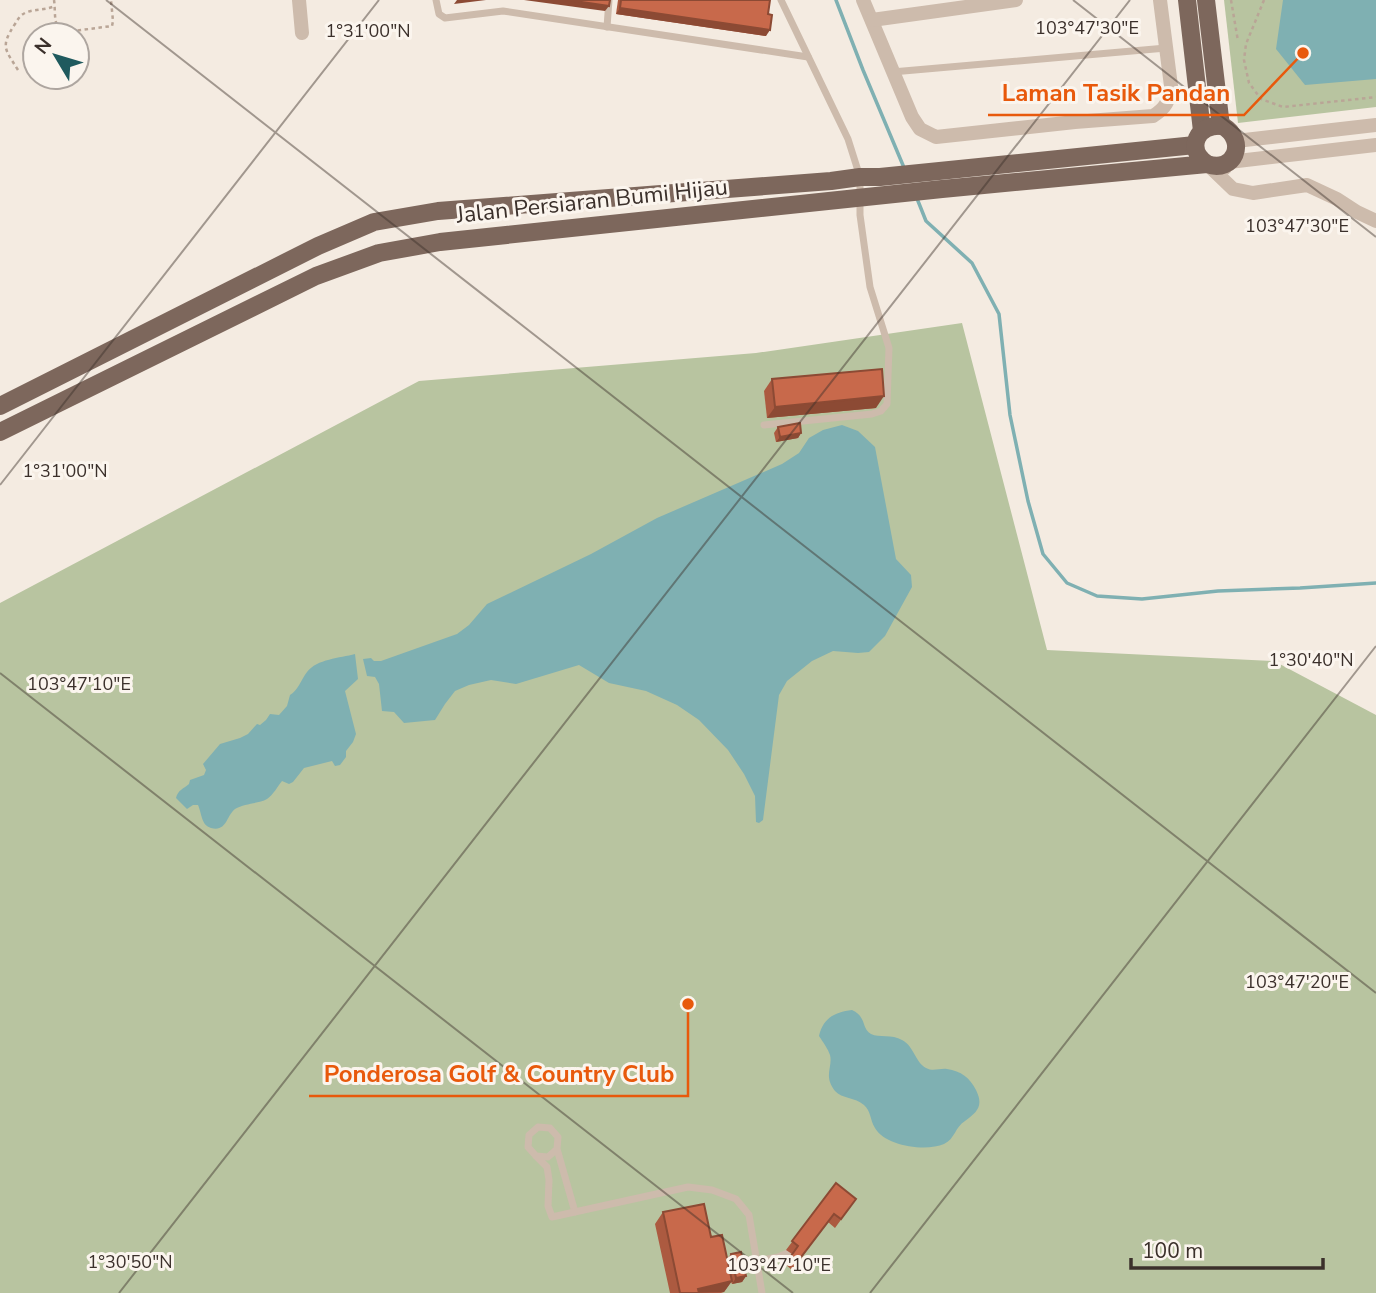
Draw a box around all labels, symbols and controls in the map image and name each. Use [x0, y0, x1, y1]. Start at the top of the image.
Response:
text: 103°47'30"E [1035, 16, 1139, 40]
text: 1°31'00"N [325, 19, 411, 43]
north arrow [21, 21, 91, 91]
text: N [29, 33, 58, 60]
callout: Laman Tasik Pandan [988, 70, 1244, 115]
text: Laman Tasik Pandan [1002, 77, 1230, 109]
street label: Jalan Persiaran Bumi Hijau [454, 171, 729, 231]
text: 103°47'30"E [1245, 214, 1349, 238]
text: 1°31'00"N [22, 459, 108, 483]
text: 1°30'40"N [1268, 648, 1354, 672]
text: 103°47'10"E [27, 672, 131, 696]
text: 103°47'20"E [1245, 970, 1349, 994]
callout: Ponderosa Golf & Country Club [309, 1051, 688, 1096]
text: Ponderosa Golf & Country Club [324, 1058, 674, 1090]
scale bar [1131, 1226, 1324, 1270]
text: 100 m [1142, 1237, 1203, 1265]
text: 1°30'50"N [87, 1250, 173, 1274]
text: 103°47'10"E [727, 1253, 831, 1277]

